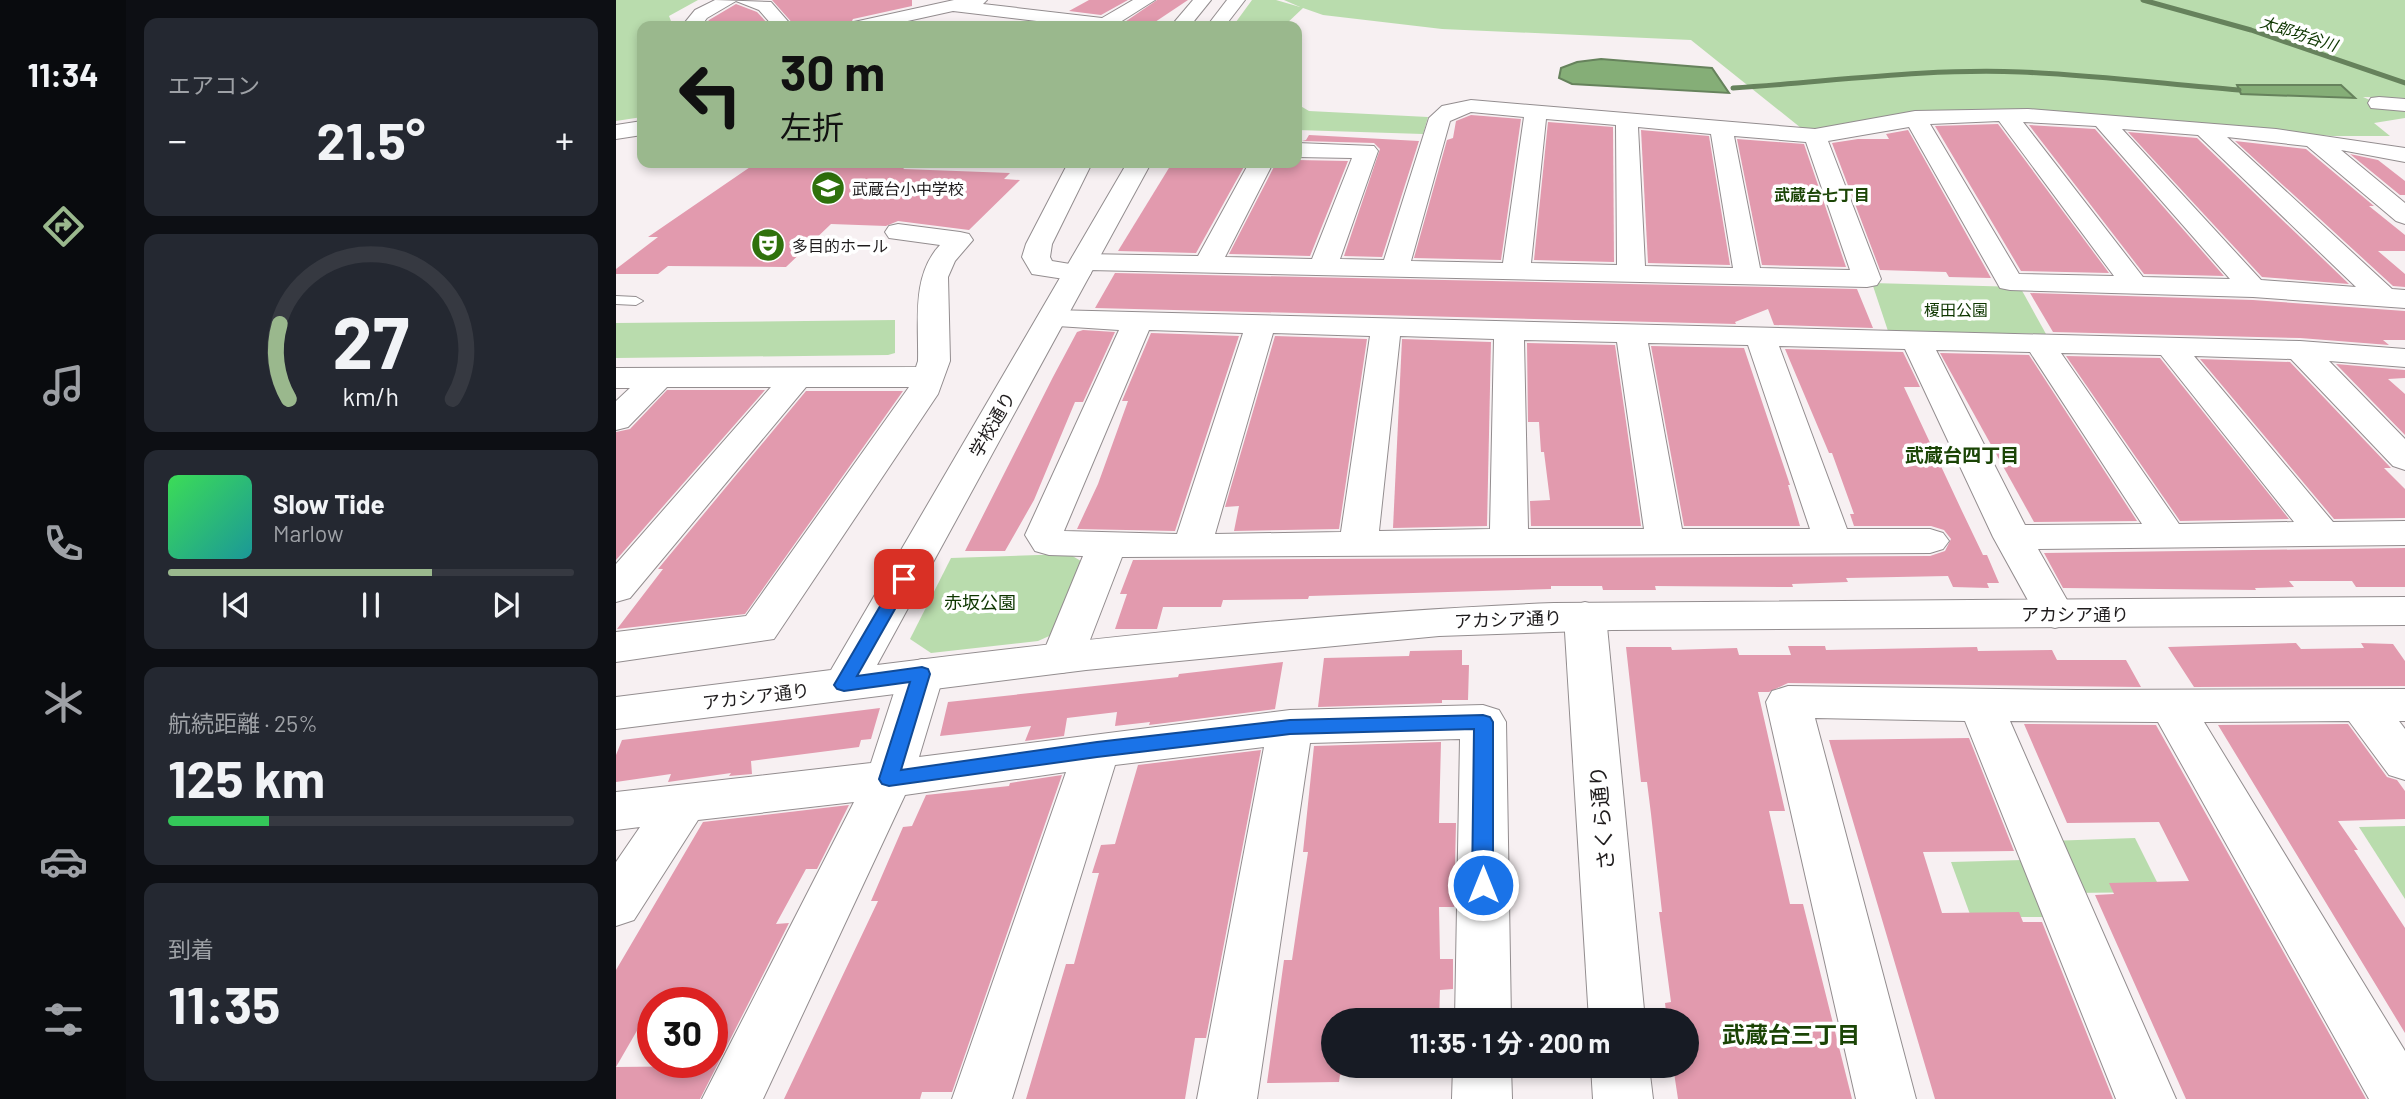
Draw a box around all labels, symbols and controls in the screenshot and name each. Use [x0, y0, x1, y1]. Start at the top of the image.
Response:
water label: 太郎坊谷川 [2258, 12, 2342, 55]
text: 30 m [780, 42, 885, 101]
icon: left [665, 49, 756, 140]
text: 11:34 [27, 55, 99, 93]
text: エアコン [168, 71, 260, 99]
text: 左折 [780, 107, 844, 145]
text: 21.5° [317, 108, 425, 170]
text: − [168, 116, 187, 162]
text: + [555, 116, 574, 162]
school or university icon: 武蔵台小中学校 [809, 169, 847, 207]
place label: 武蔵台小中学校 [852, 179, 964, 198]
district label: 武蔵台七丁目 [1774, 185, 1870, 204]
icon: directions [39, 202, 88, 251]
theatre icon: 多目的ホール [749, 226, 787, 264]
place label: 多目的ホール [792, 236, 888, 255]
text: 27 [333, 297, 409, 385]
park label: 榎田公園 [1924, 300, 1988, 319]
icon: music [39, 361, 88, 410]
text: km/h [343, 381, 399, 411]
street label: 学校通り [964, 387, 1020, 461]
district label: 武蔵台四丁目 [1905, 443, 2019, 466]
text: Slow Tide [273, 488, 385, 519]
icon: phone [39, 519, 88, 568]
text: Marlow [273, 519, 344, 547]
pin [874, 549, 934, 609]
icon: arrive [885, 560, 923, 598]
icon: previous [217, 586, 255, 624]
icon: pause [352, 586, 390, 624]
icon: next [487, 586, 525, 624]
park label: 赤坂公園 [944, 591, 1016, 613]
street label: アカシア通り [2021, 603, 2129, 625]
street label: アカシア通り [1454, 606, 1562, 632]
icon: climate [39, 678, 88, 727]
street label: アカシア通り [701, 679, 811, 713]
text: 航続距離 · 25% [168, 709, 318, 737]
text: 125 km [168, 746, 325, 808]
street label: さくら通り [1584, 765, 1618, 871]
icon: car [39, 837, 88, 886]
position arrow [1446, 848, 1520, 922]
text: 到着 [168, 935, 214, 963]
text: 11:35 [168, 972, 280, 1034]
speed limit sign: 30 [637, 987, 728, 1078]
icon: filters [39, 995, 88, 1044]
district label: 武蔵台三丁目 [1722, 1020, 1860, 1048]
text: 11:35 · 1 分 · 200 m [1410, 1027, 1610, 1058]

